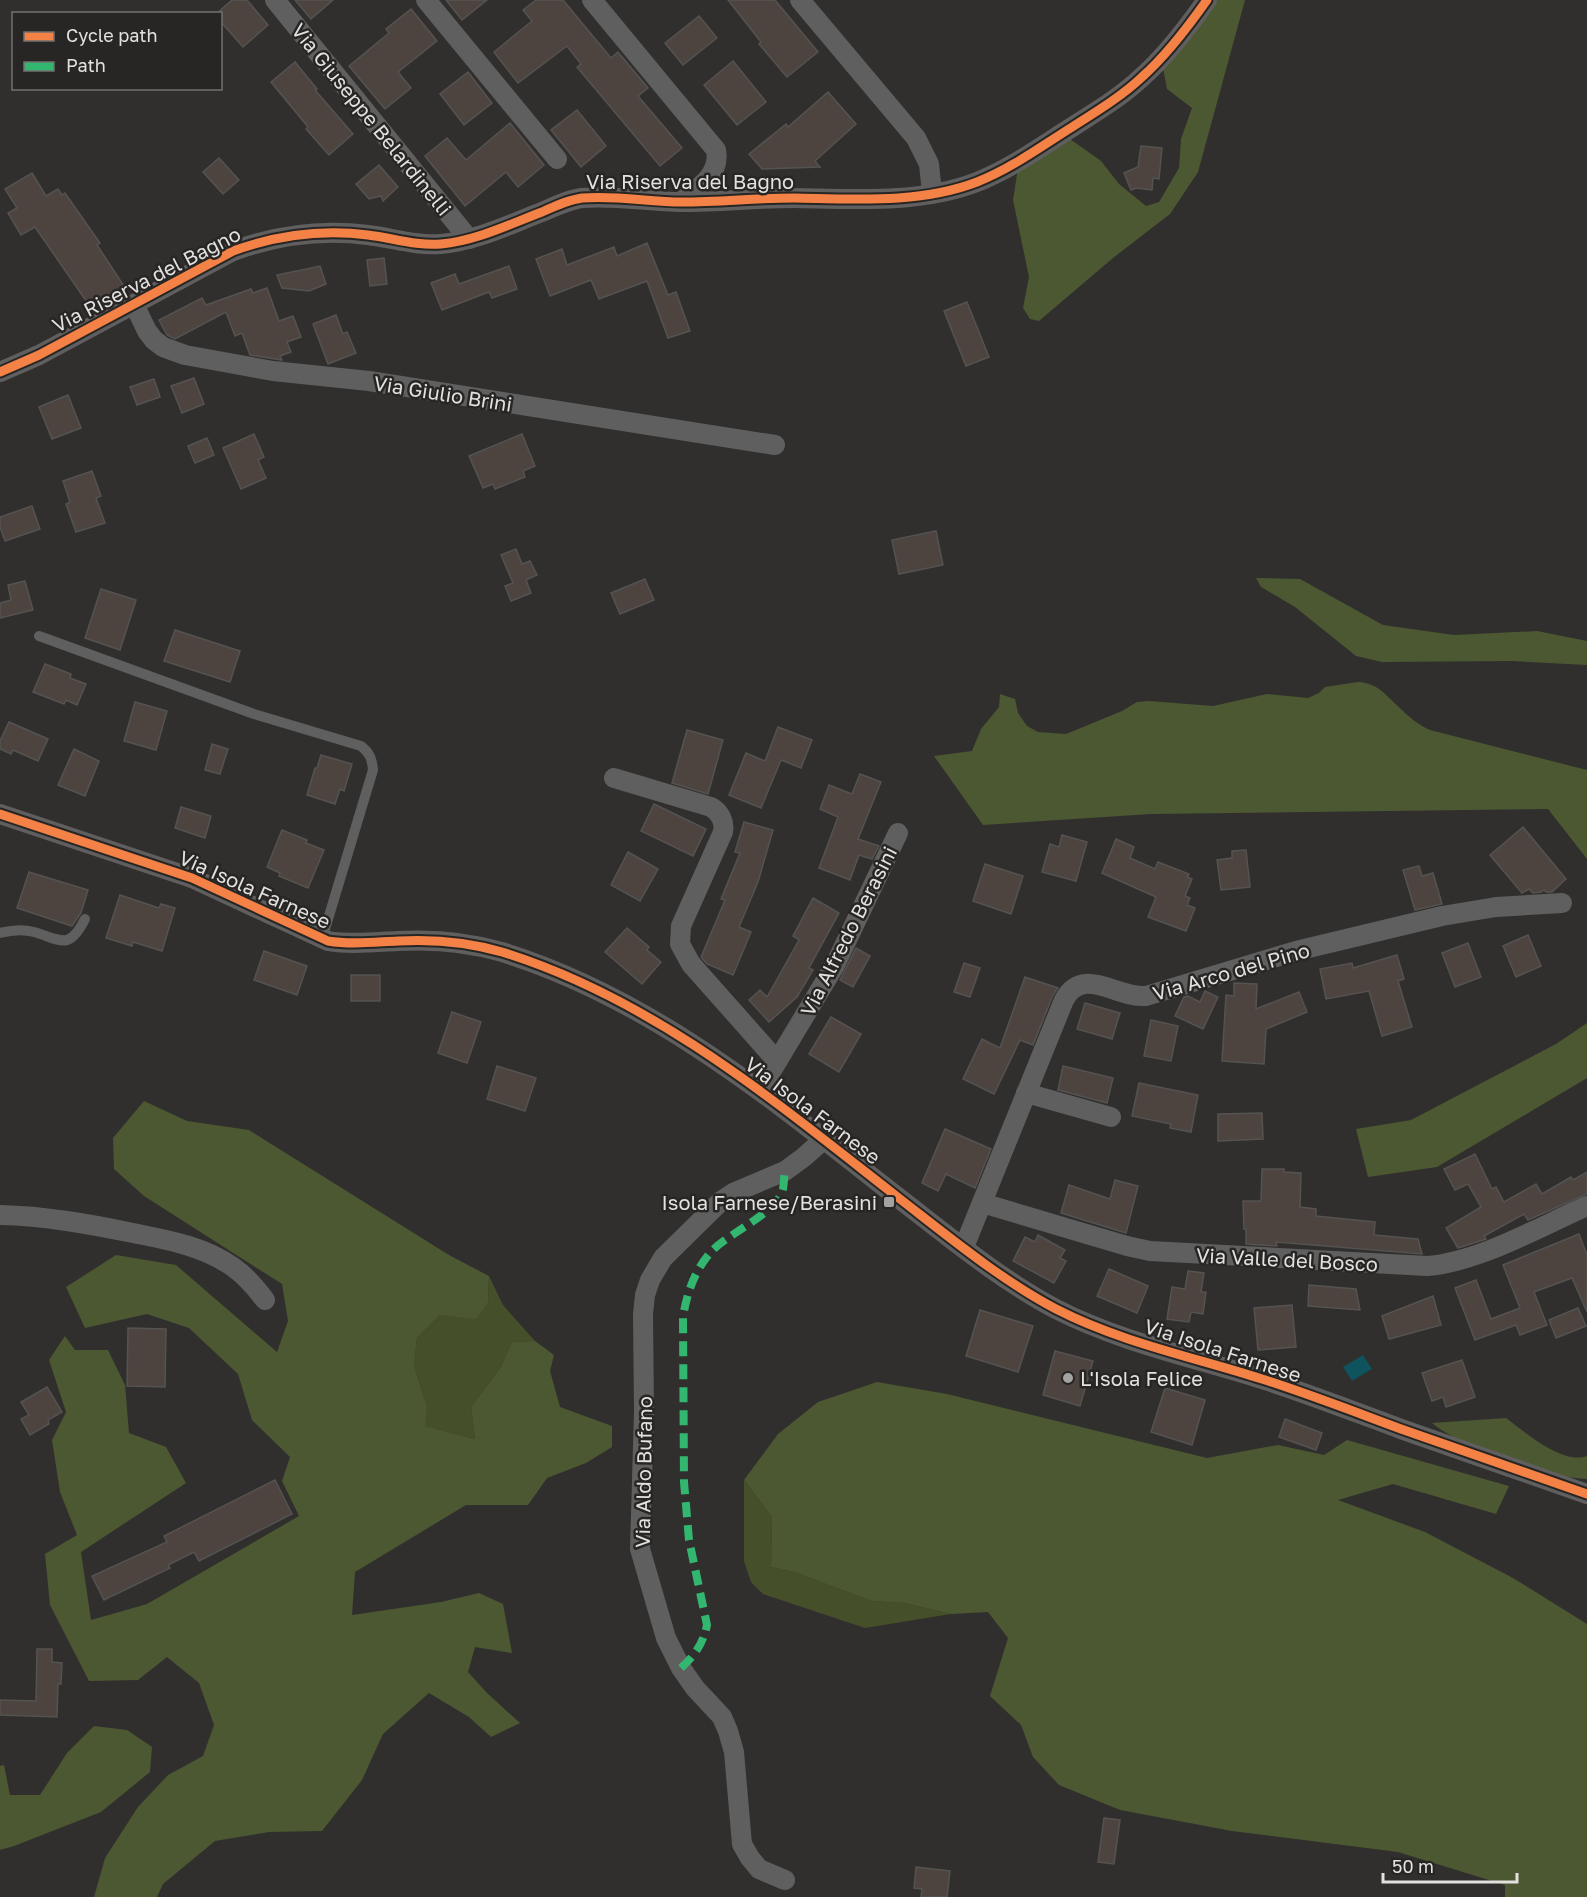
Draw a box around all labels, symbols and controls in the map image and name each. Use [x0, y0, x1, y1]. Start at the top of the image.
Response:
legend [12, 12, 222, 90]
street label: Via Giuseppe Belardinelli [287, 18, 457, 220]
text: Cycle path [66, 24, 158, 46]
text: Path [66, 54, 106, 76]
street label: Via Riserva del Bagno [586, 169, 794, 193]
street label: Via Riserva del Bagno [48, 221, 244, 337]
street label: Via Giulio Brini [372, 370, 514, 416]
street label: Via Alfredo Berasini [795, 842, 901, 1020]
street label: Via Isola Farnese [176, 845, 334, 933]
street label: Via Arco del Pino [1150, 937, 1312, 1005]
street label: Via Isola Farnese [741, 1051, 885, 1169]
place label: Isola Farnese/Berasini [662, 1190, 877, 1214]
marker: Isola Farnese/Berasini [882, 1195, 896, 1209]
street label: Via Valle del Bosco [1196, 1242, 1378, 1276]
street label: Via Isola Farnese [1142, 1313, 1304, 1387]
place label: L'Isola Felice [1080, 1366, 1203, 1390]
marker: L'Isola Felice [1061, 1371, 1075, 1385]
street label: Via Aldo Bufano [630, 1396, 656, 1548]
scale bar [1383, 1846, 1516, 1884]
text: 50 m [1392, 1855, 1434, 1877]

